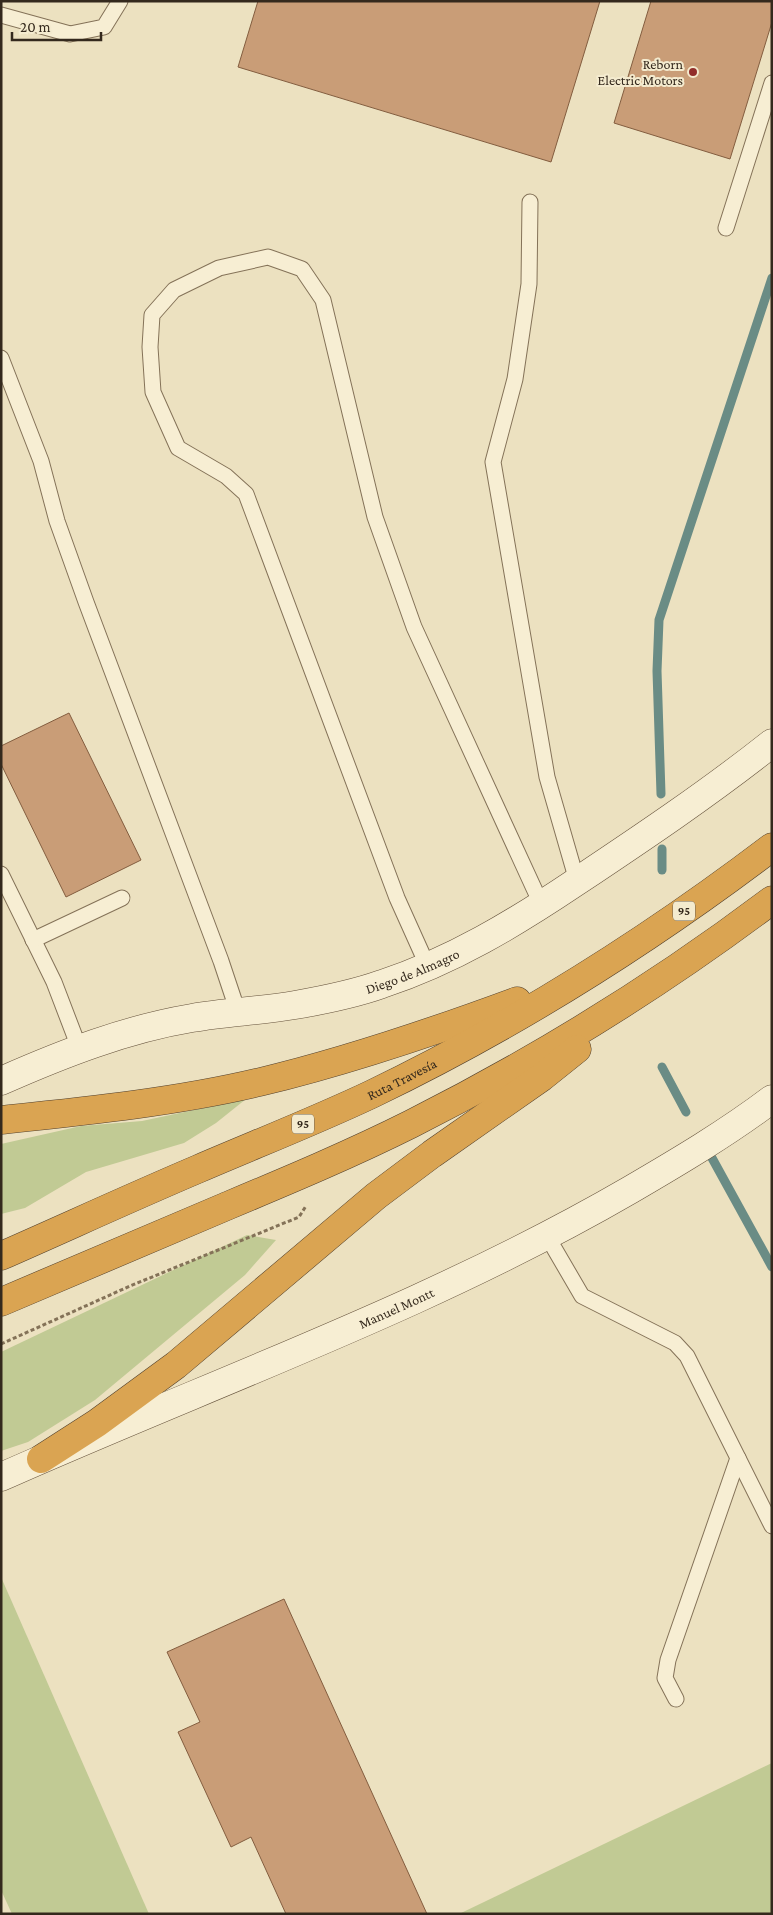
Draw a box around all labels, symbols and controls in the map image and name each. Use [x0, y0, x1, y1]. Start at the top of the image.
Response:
scale bar [12, 10, 101, 42]
text: 20 m [20, 19, 51, 35]
place label: Reborn Electric Motors [598, 56, 683, 88]
marker: Reborn Electric Motors [687, 66, 699, 78]
road number: 95 [673, 901, 695, 920]
street label: Diego de Almagro [364, 945, 462, 997]
street label: Ruta Travesía [364, 1055, 440, 1103]
road number: 95 [292, 1114, 314, 1134]
street label: Manuel Montt [356, 1284, 437, 1332]

